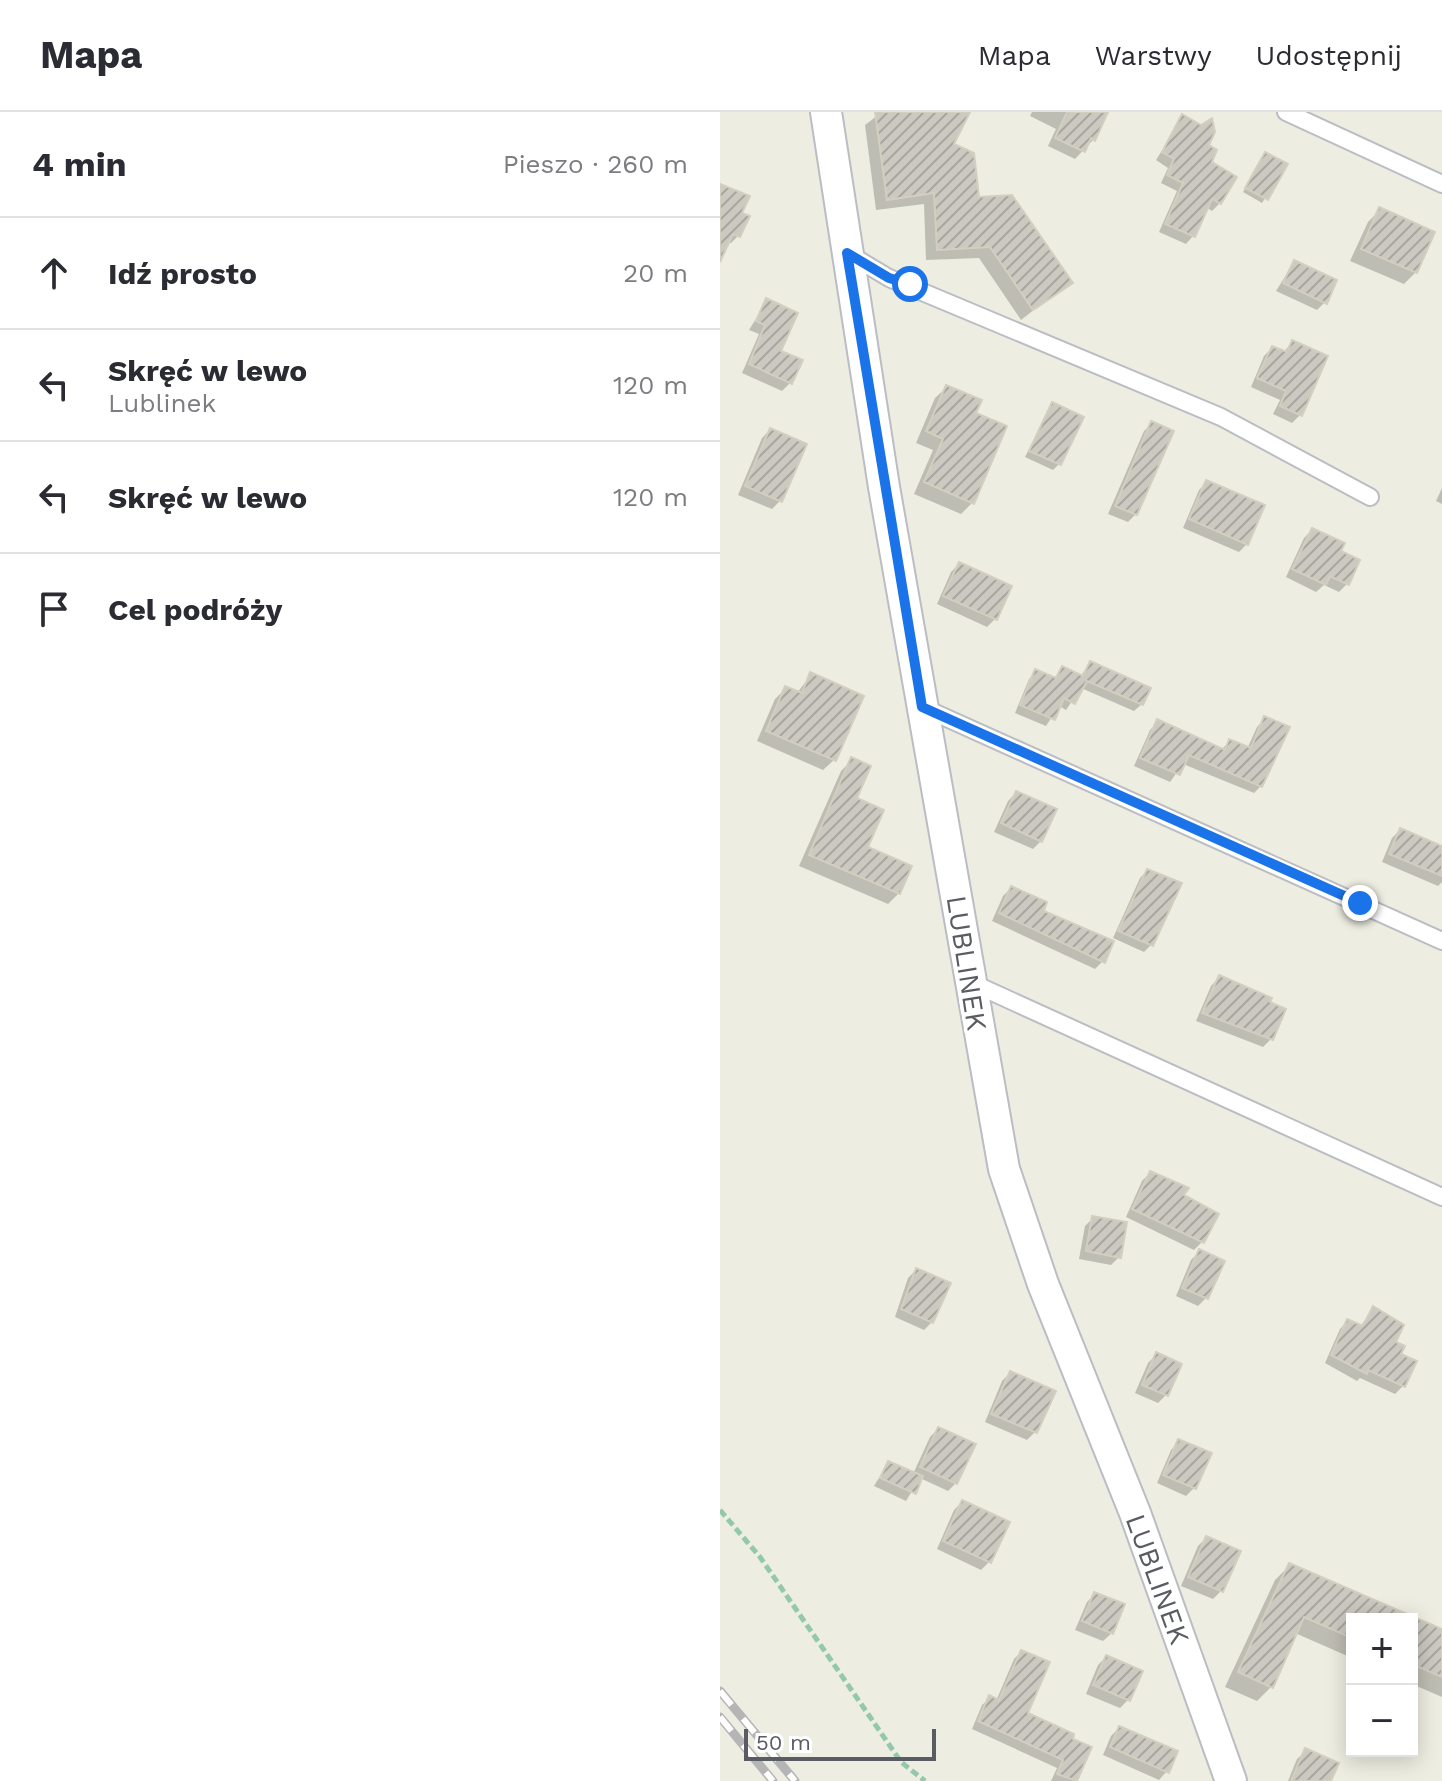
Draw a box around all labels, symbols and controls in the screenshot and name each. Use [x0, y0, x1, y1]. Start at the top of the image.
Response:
text: Mapa [40, 33, 142, 77]
text: Mapa [978, 39, 1051, 72]
text: Warstwy [1095, 39, 1212, 72]
text: Udostępnij [1256, 39, 1402, 72]
text: 4 min [32, 144, 127, 184]
text: Pieszo · 260 m [503, 149, 688, 179]
icon: ahead [32, 251, 76, 295]
text: Idź prosto [108, 256, 257, 291]
text: 20 m [623, 258, 688, 288]
route start [892, 266, 928, 302]
text: Skręć w lewo [108, 353, 307, 388]
icon: left [32, 363, 76, 407]
text: 120 m [613, 370, 688, 400]
text: Lublinek [108, 388, 216, 418]
icon: left [32, 475, 76, 519]
text: Skręć w lewo [108, 480, 307, 515]
text: 120 m [613, 482, 688, 512]
icon: arrive [32, 587, 76, 631]
text: Cel podróży [108, 592, 282, 627]
route end [1342, 885, 1378, 921]
street label: LUBLINEK [940, 893, 993, 1033]
street label: LUBLINEK [1119, 1510, 1196, 1649]
map controls [1346, 1613, 1418, 1757]
button: + [1346, 1613, 1418, 1685]
button: − [1346, 1685, 1418, 1757]
scale bar [744, 1725, 936, 1761]
text: 50 m [756, 1730, 811, 1755]

